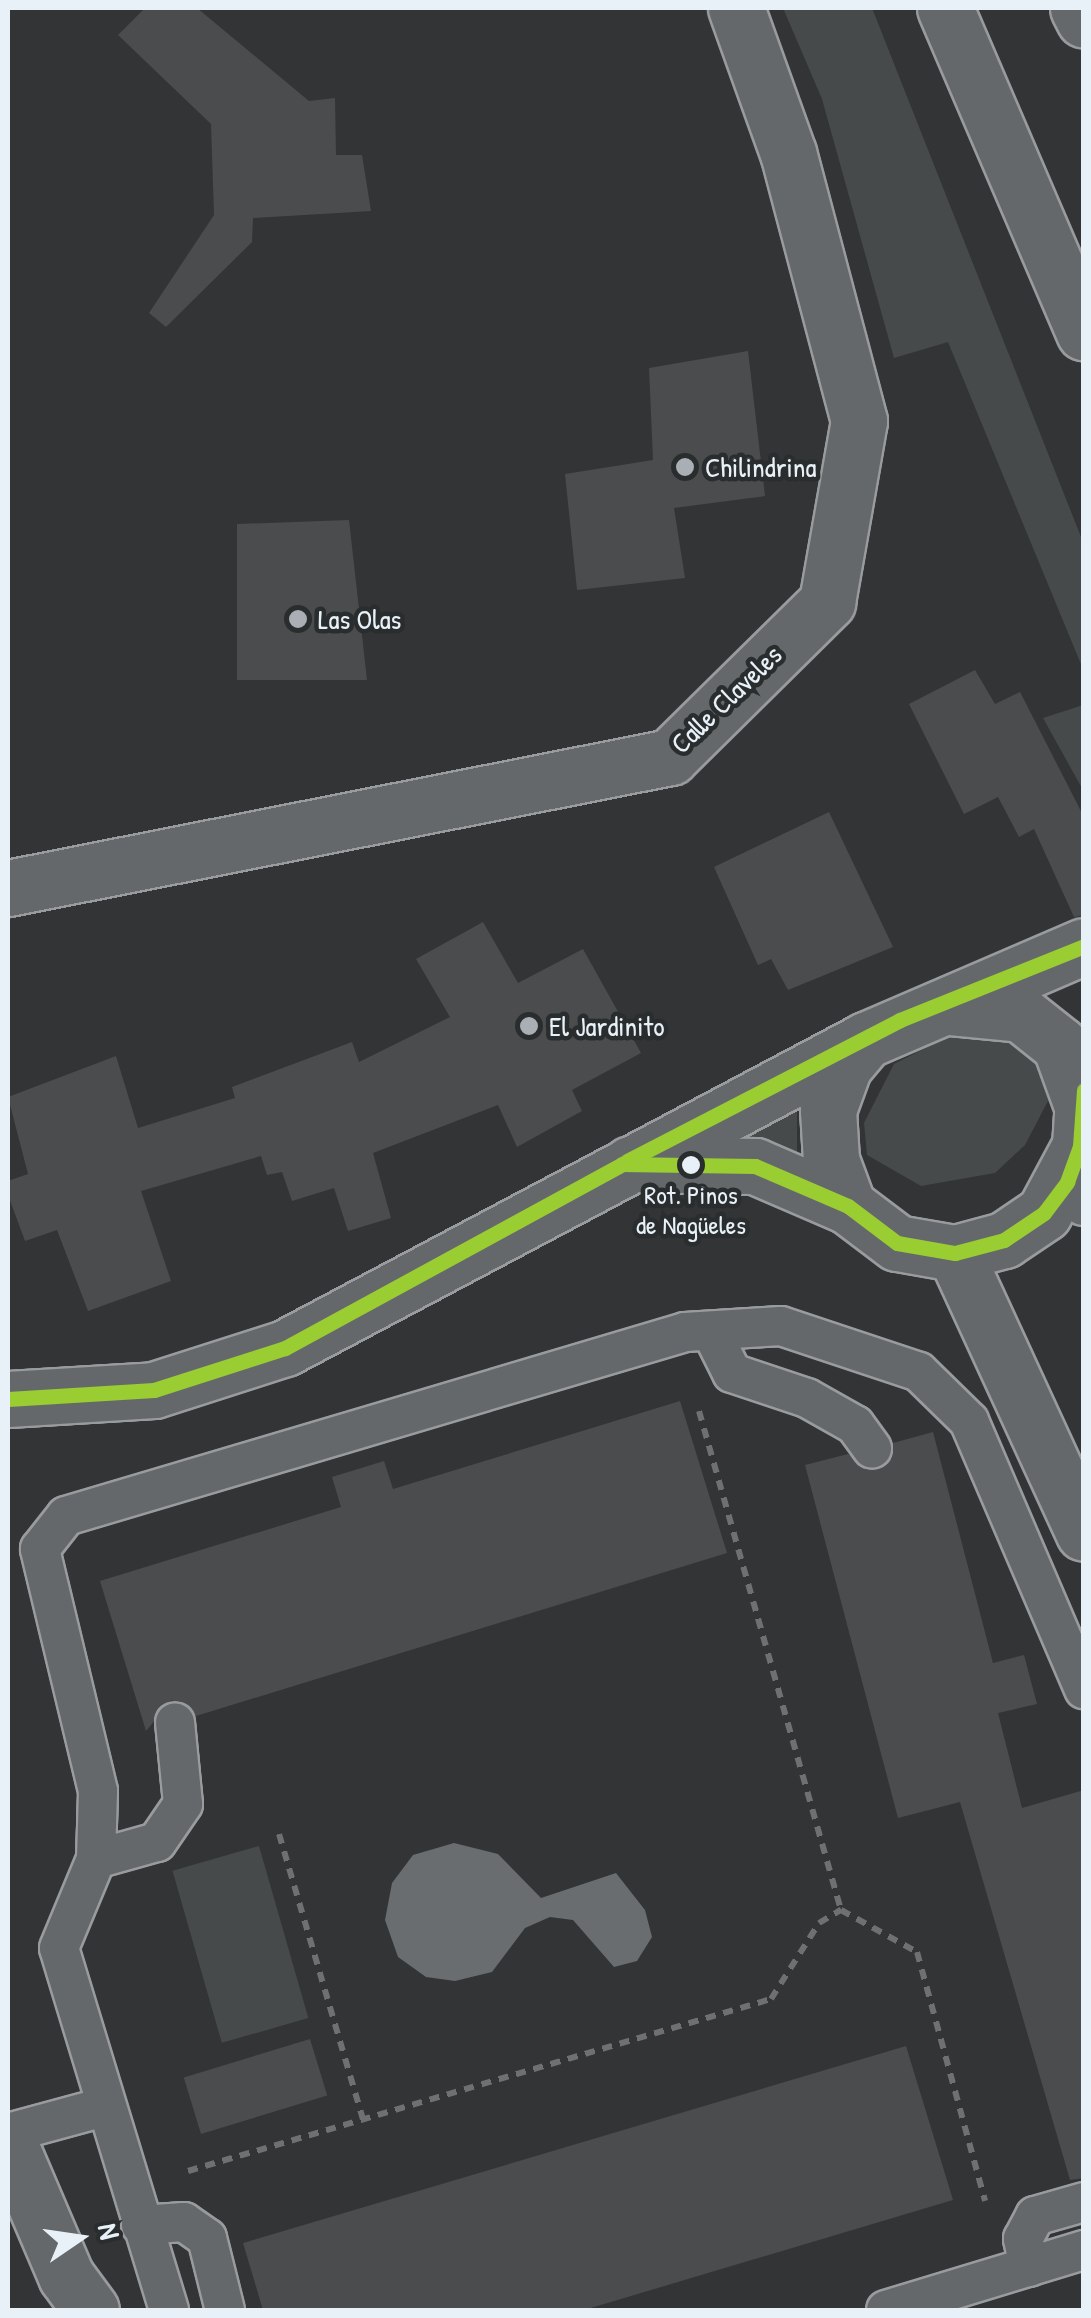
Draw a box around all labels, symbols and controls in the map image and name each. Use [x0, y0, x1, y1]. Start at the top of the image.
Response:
place label: Chilindrina [705, 450, 816, 484]
marker: Chilindrina [674, 456, 696, 478]
place label: Las Olas [318, 602, 401, 636]
marker: Las Olas [287, 608, 309, 630]
street label: Calle Claveles [663, 638, 789, 760]
place label: El Jardinito [549, 1009, 664, 1043]
marker: El Jardinito [518, 1015, 540, 1037]
marker: Rot. Pinos de Nagüeles [681, 1155, 701, 1175]
place label: Rot. Pinos de Nagüeles [636, 1179, 746, 1240]
north arrow [30, 2188, 130, 2288]
text: N [89, 2220, 129, 2243]

